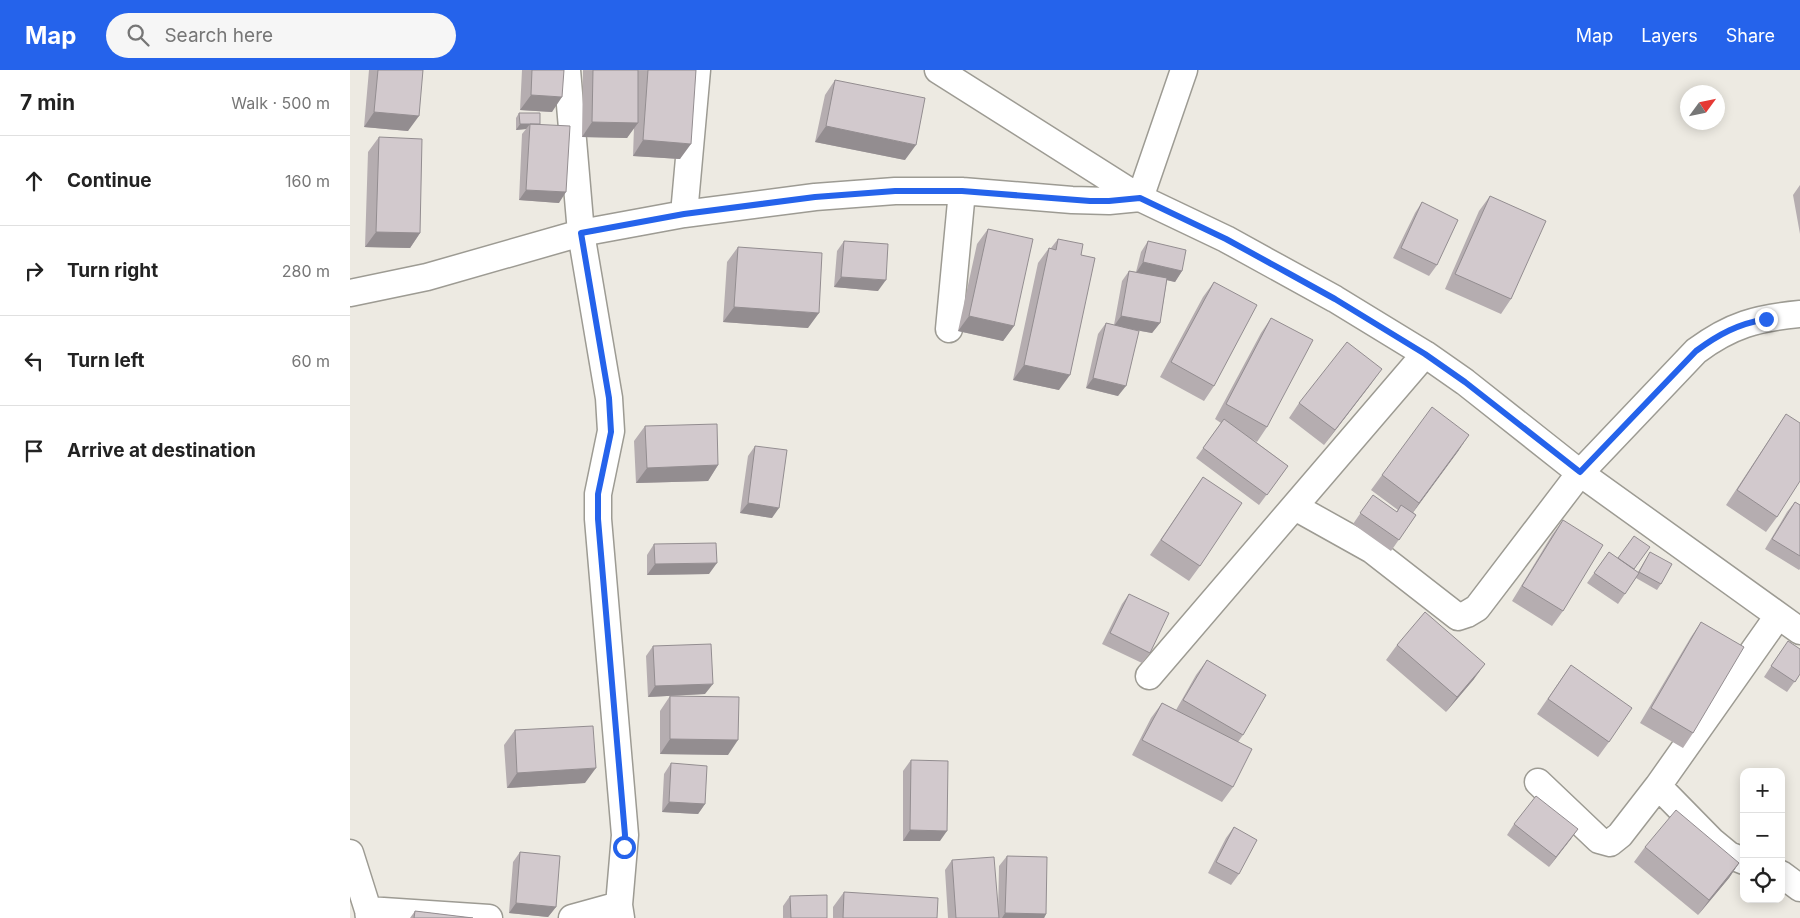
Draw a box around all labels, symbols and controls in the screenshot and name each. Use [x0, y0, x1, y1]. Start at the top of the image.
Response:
search box [106, 13, 456, 58]
text: Map [25, 21, 76, 50]
icon: search [124, 21, 152, 49]
text: Search here [164, 24, 273, 47]
text: Map [1576, 25, 1613, 46]
text: Layers [1641, 25, 1698, 46]
text: Share [1726, 25, 1775, 46]
north arrow [1680, 85, 1725, 130]
text: 7 min [20, 90, 75, 115]
text: Walk · 500 m [231, 93, 330, 113]
icon: ahead [20, 167, 48, 195]
text: Continue [67, 169, 152, 192]
text: 160 m [285, 171, 330, 191]
icon: right [20, 257, 48, 285]
text: Turn right [67, 259, 158, 282]
text: 280 m [282, 261, 330, 281]
route end [1755, 308, 1778, 331]
icon: left [20, 347, 48, 375]
text: Turn left [67, 349, 145, 372]
text: 60 m [291, 351, 330, 371]
icon: arrive [20, 437, 48, 465]
text: Arrive at destination [67, 439, 256, 462]
map controls [1740, 768, 1785, 903]
button: + [1740, 768, 1785, 813]
button: − [1740, 813, 1785, 858]
route start [613, 836, 636, 859]
button: locate [1740, 858, 1785, 903]

